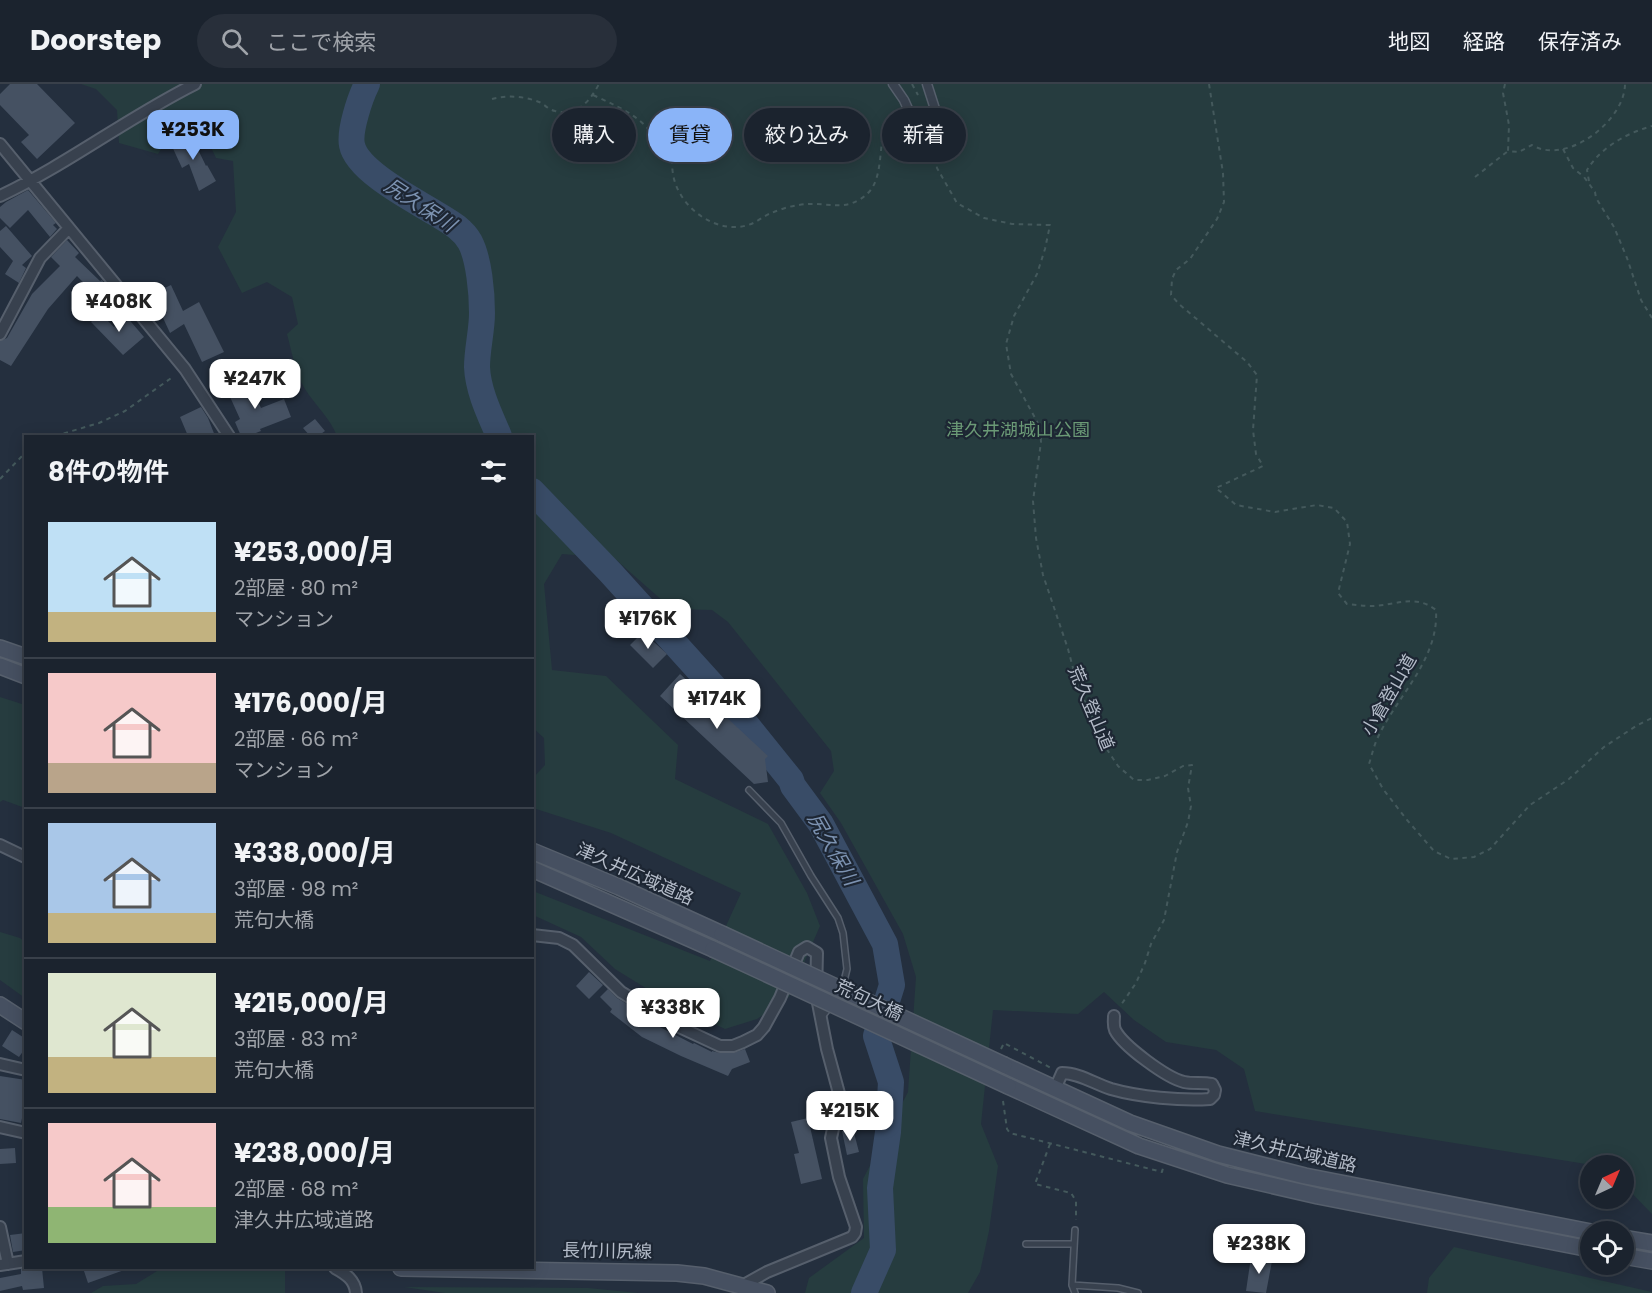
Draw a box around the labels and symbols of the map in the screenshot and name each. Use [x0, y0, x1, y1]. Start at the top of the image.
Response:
pin: ¥253K [151, 110, 235, 161]
water label: 尻久保川 [379, 171, 463, 240]
pin: ¥408K [77, 282, 161, 333]
pin: ¥247K [213, 359, 297, 410]
park label: 津久井湖城山公園 [946, 417, 1090, 442]
pin: ¥176K [606, 599, 690, 650]
street label: 小倉登山道 [1355, 650, 1422, 740]
street label: 荒久登山道 [1062, 661, 1121, 754]
pin: ¥174K [675, 679, 759, 730]
water label: 尻久保川 [801, 807, 866, 892]
street label: 津久井広域道路 [573, 836, 698, 911]
street label: 荒句大橋 [831, 973, 907, 1026]
pin: ¥338K [631, 988, 715, 1039]
pin: ¥215K [808, 1091, 892, 1142]
street label: 津久井広域道路 [1231, 1125, 1359, 1178]
north arrow [1580, 1155, 1634, 1209]
pin: ¥238K [1217, 1224, 1301, 1275]
street label: 長竹川尻線 [562, 1237, 652, 1264]

